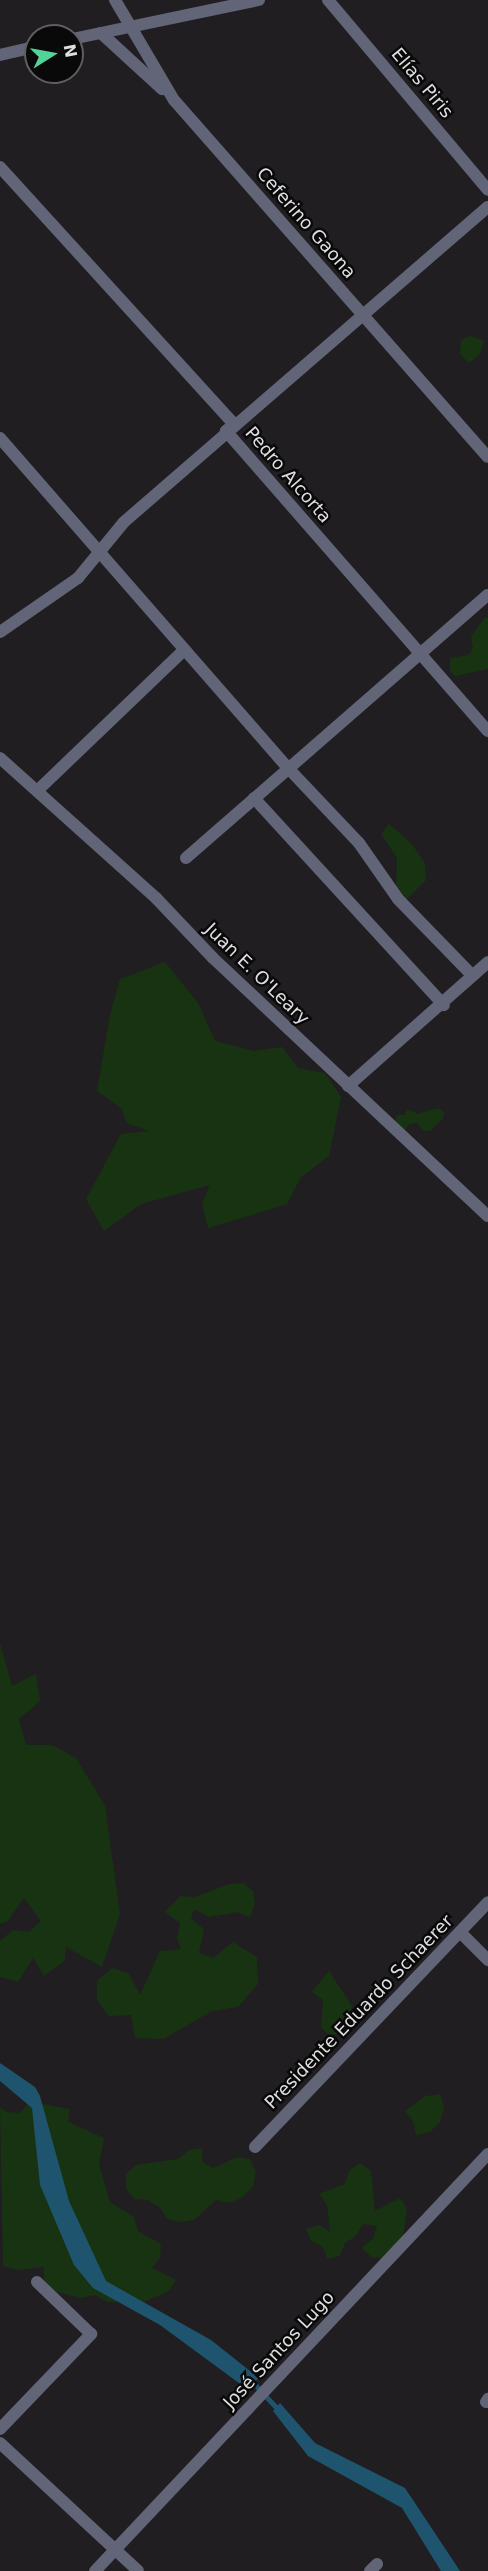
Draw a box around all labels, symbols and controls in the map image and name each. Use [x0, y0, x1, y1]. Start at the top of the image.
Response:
north arrow [24, 24, 84, 84]
text: N [60, 42, 81, 59]
street label: Elías Piris [386, 44, 458, 122]
street label: Ceferino Gaona [252, 163, 360, 283]
street label: Pedro Alcorta [240, 423, 336, 527]
street label: Juan E. O'Leary [200, 919, 314, 1029]
street label: Presidente Eduardo Schaerer [260, 1910, 458, 2114]
street label: José Santos Lugo [219, 2287, 339, 2413]

